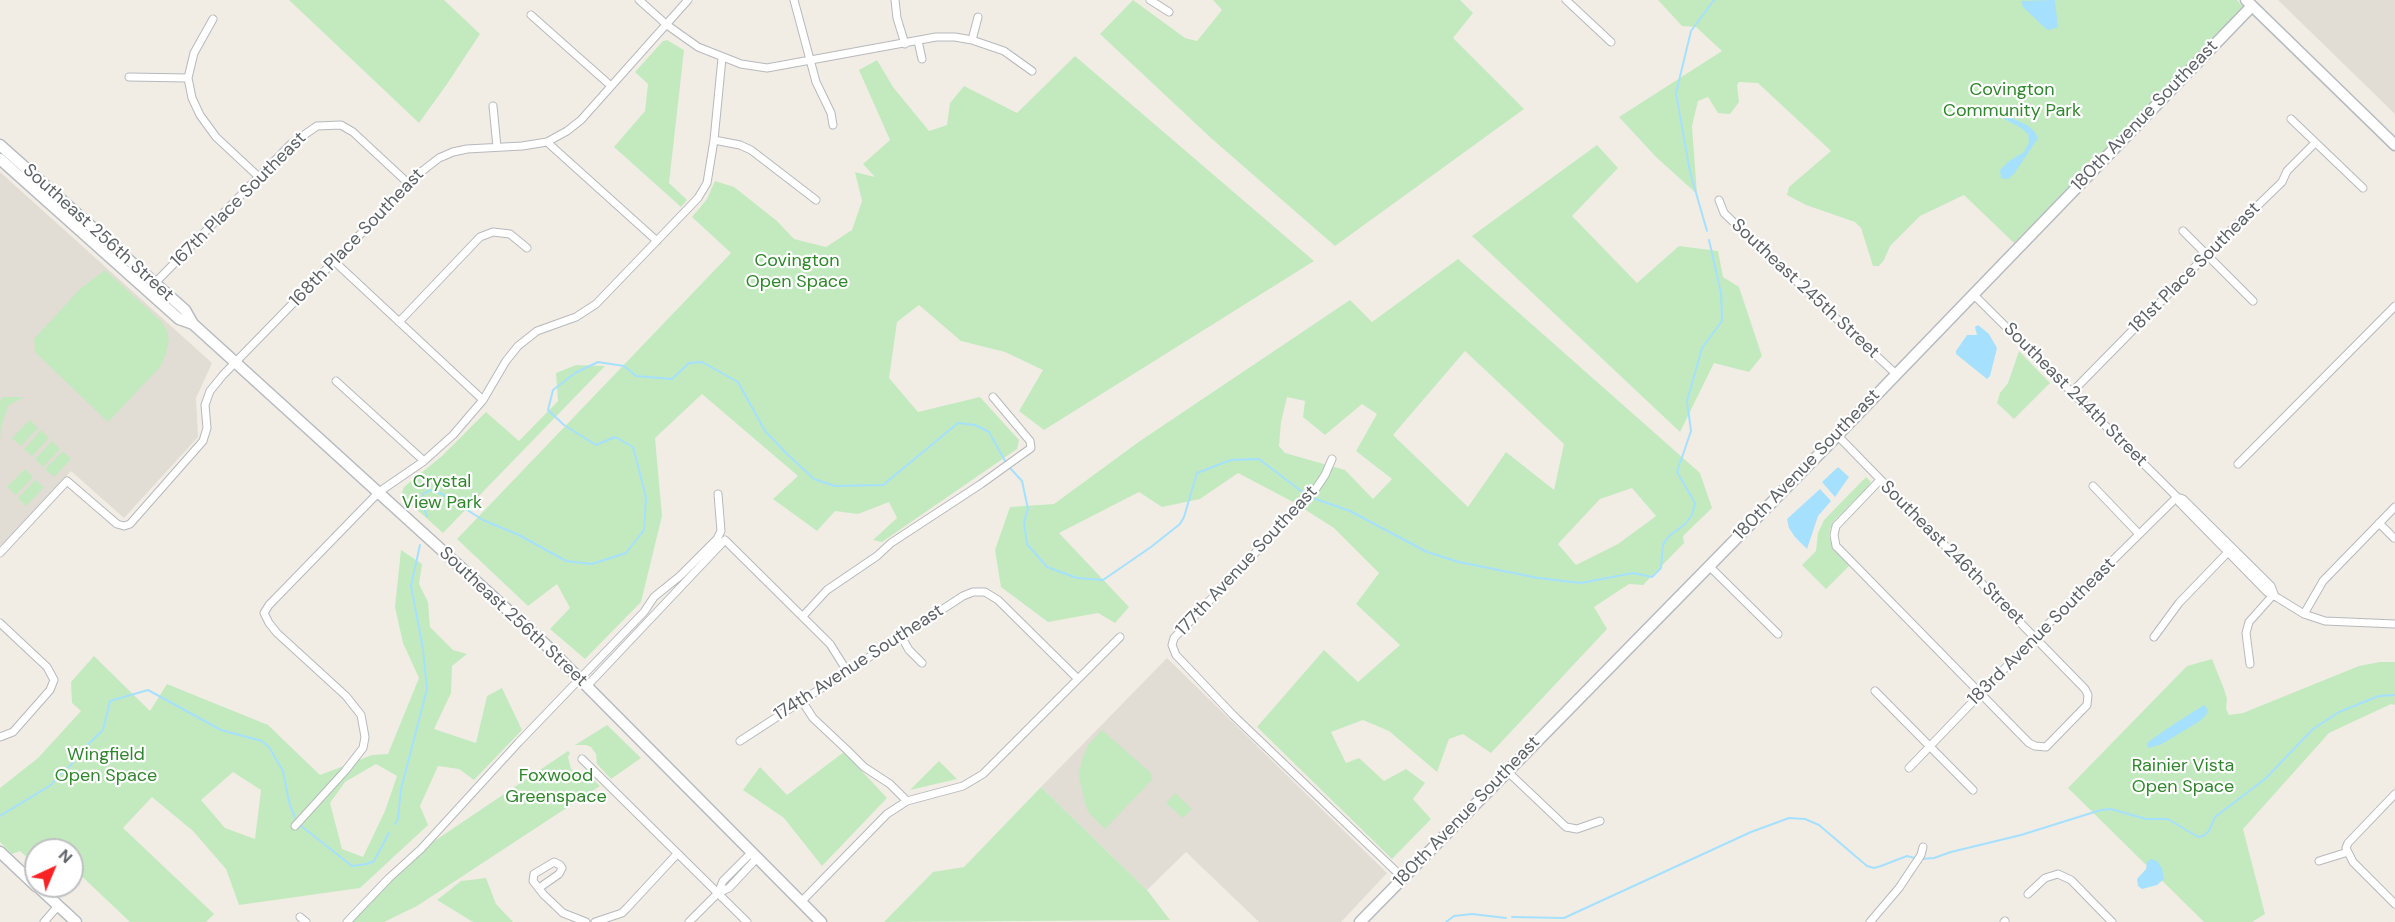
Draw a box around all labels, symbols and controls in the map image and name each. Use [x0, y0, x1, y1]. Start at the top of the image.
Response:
street label: 180th Avenue Southeast [2067, 36, 2223, 196]
park label: Covington Community Park [1943, 79, 2081, 122]
street label: 167th Place Southeast [167, 128, 311, 272]
street label: Southeast 256th Street [18, 160, 178, 306]
street label: 168th Place Southeast [285, 164, 429, 312]
street label: 181st Place Southeast [2125, 198, 2265, 338]
street label: Southeast 245th Street [1727, 215, 1883, 363]
park label: Covington Open Space [746, 250, 848, 292]
street label: Southeast 244th Street [1999, 319, 2151, 471]
street label: 180th Avenue Southeast [1729, 385, 1885, 545]
park label: Crystal View Park [402, 471, 482, 514]
street label: Southeast 246th Street [1875, 476, 2029, 630]
street label: 177th Avenue Southeast [1172, 481, 1322, 641]
street label: Southeast 256th Street [434, 543, 592, 691]
street label: 183rd Avenue Southeast [1964, 554, 2120, 710]
street label: 174th Avenue Southeast [770, 600, 948, 726]
street label: 180th Avenue Southeast [1389, 732, 1545, 892]
park label: Wingfield Open Space [55, 744, 157, 786]
park label: Rainier Vista Open Space [2132, 755, 2234, 798]
park label: Foxwood Greenspace [505, 765, 607, 808]
north arrow [24, 838, 84, 898]
text: N [54, 845, 77, 868]

